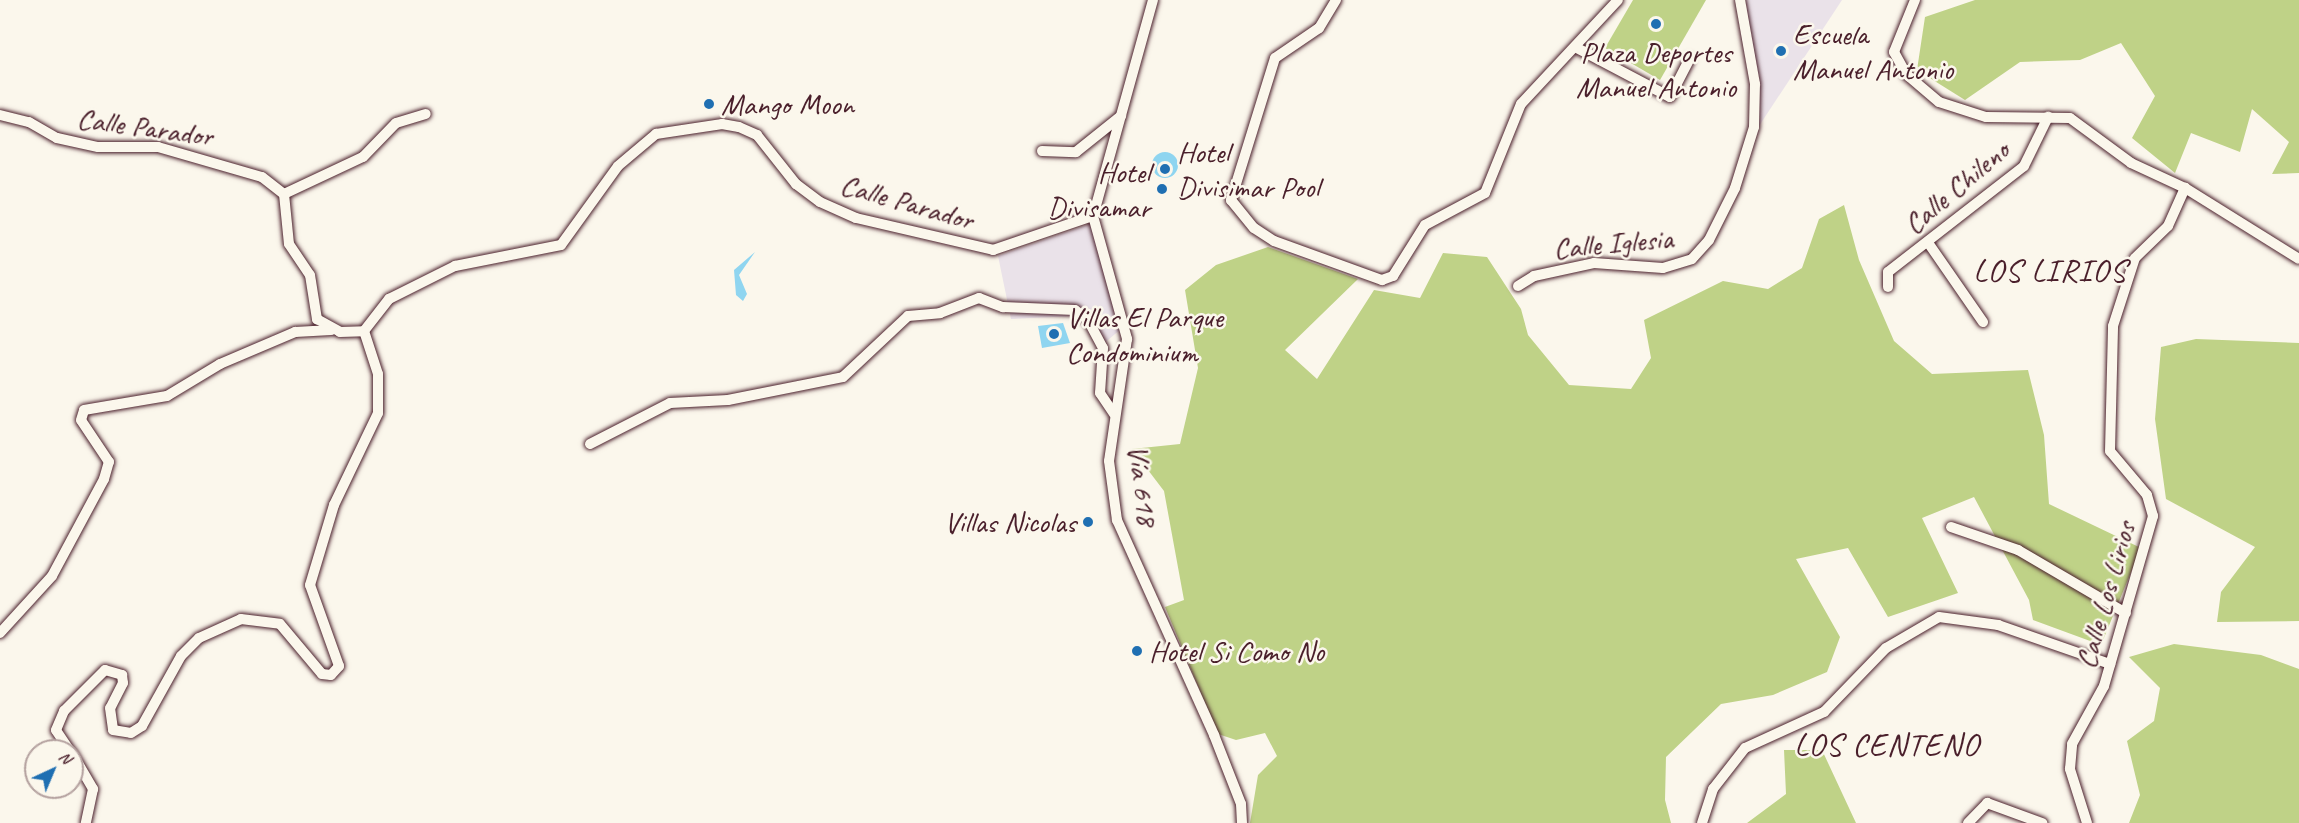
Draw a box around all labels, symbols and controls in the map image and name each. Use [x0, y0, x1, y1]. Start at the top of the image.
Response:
place label: Escuela Manuel Antonio [1793, 16, 1953, 86]
marker: Plaza Deportes Manuel Antonio [1649, 17, 1663, 31]
place label: Plaza Deportes Manuel Antonio [1576, 34, 1736, 104]
marker: Escuela Manuel Antonio [1774, 44, 1788, 58]
place label: Mango Moon [721, 86, 854, 122]
marker: Mango Moon [702, 97, 716, 111]
street label: Calle Parador [75, 100, 215, 154]
street label: Calle Chileno [1896, 132, 2016, 242]
place label: Hotel Divisimar Pool [1177, 134, 1319, 204]
place label: Hotel Divisamar [1048, 154, 1150, 225]
marker: Hotel Divisimar Pool [1158, 162, 1172, 176]
street label: Calle Parador [837, 166, 977, 238]
marker: Hotel Divisamar [1155, 182, 1169, 196]
street label: Calle Iglesia [1552, 220, 1674, 266]
district label: LOS LIRIOS [1974, 252, 2126, 290]
place label: Villas El Parque Condominium [1066, 299, 1223, 370]
marker: Villas El Parque Condominium [1047, 327, 1061, 341]
street label: Vía 618 [1120, 443, 1166, 527]
place label: Villas Nicolas [943, 504, 1076, 540]
marker: Villas Nicolas [1081, 515, 1095, 529]
street label: Calle Los Lirios [2067, 517, 2143, 673]
place label: Hotel Si Como No [1149, 633, 1324, 669]
marker: Hotel Si Como No [1130, 644, 1144, 658]
district label: LOS CENTENO [1795, 726, 1979, 764]
north arrow [24, 739, 84, 799]
text: N [55, 747, 76, 768]

